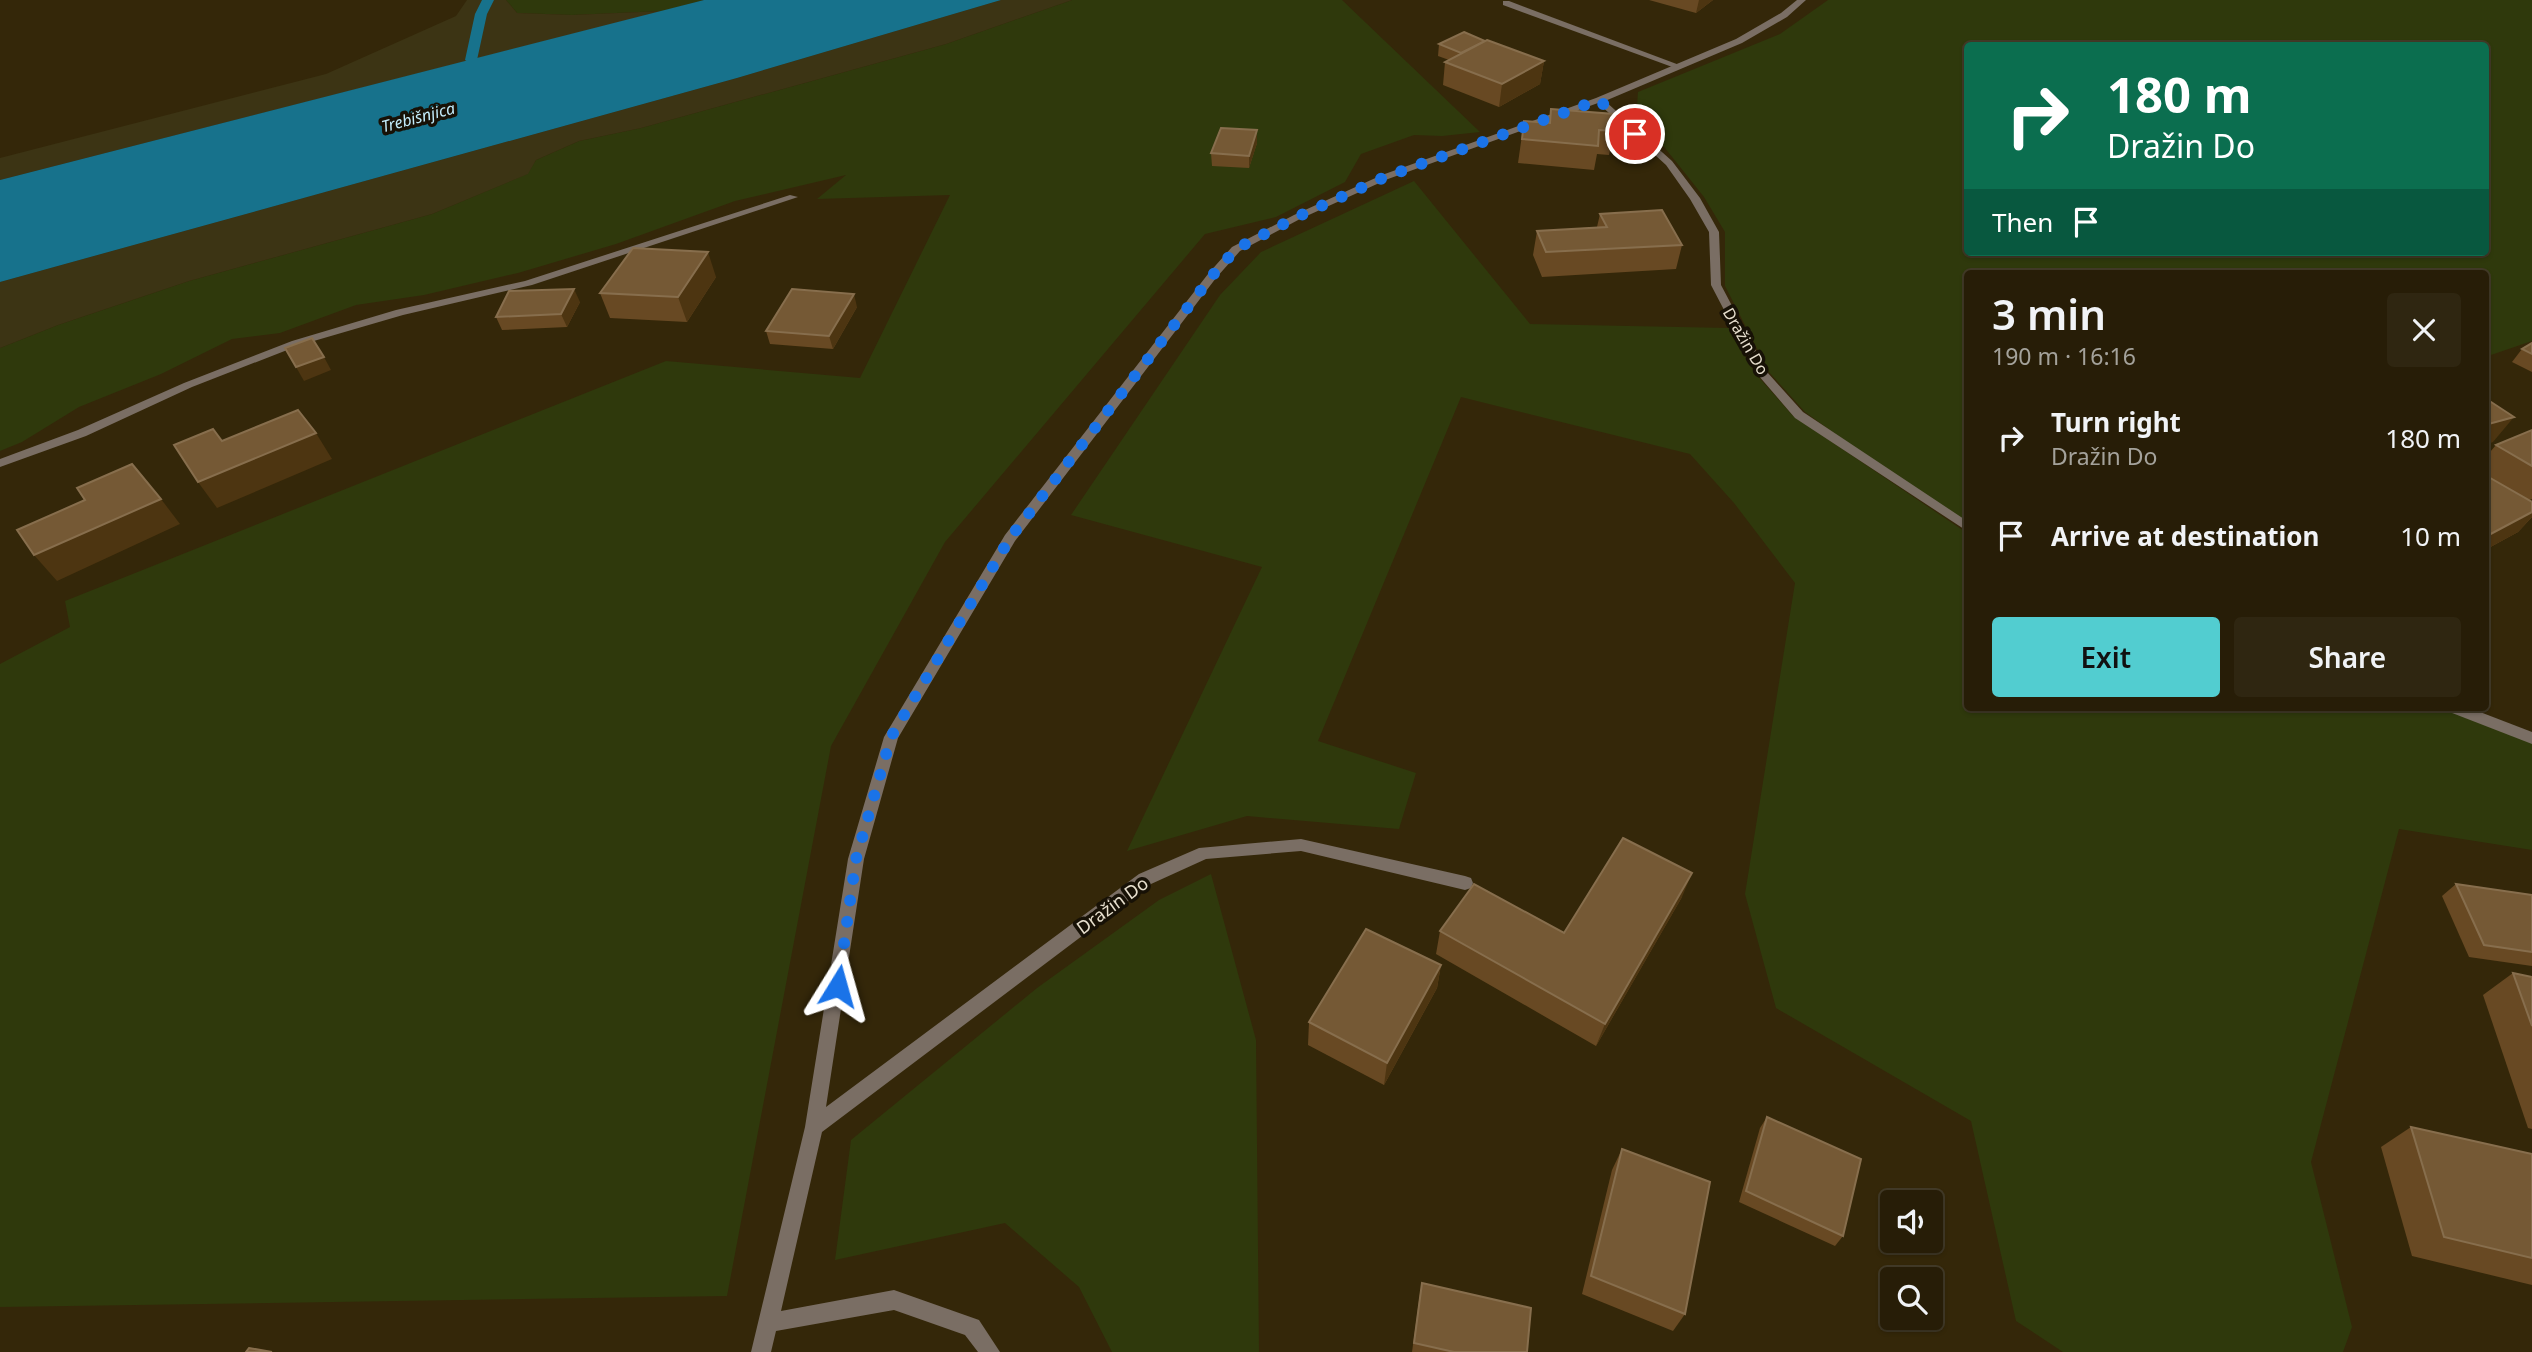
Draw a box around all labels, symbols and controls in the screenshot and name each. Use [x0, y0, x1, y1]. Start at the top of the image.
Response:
text: 180 m [2107, 61, 2252, 127]
icon: right [1992, 70, 2083, 161]
water label: Trebišnjica [379, 97, 457, 137]
pin [1605, 104, 1665, 164]
icon: arrive [1616, 115, 1654, 153]
text: Dražin Do [2107, 124, 2255, 167]
icon: arrive [2067, 203, 2105, 241]
text: Then [1992, 204, 2053, 240]
text: 3 min [1992, 285, 2106, 342]
button: close [2387, 293, 2461, 367]
street label: Dražin Do [1718, 303, 1774, 379]
text: 190 m · 16:16 [1992, 340, 2136, 372]
text: Turn right [2051, 404, 2181, 440]
icon: right [1992, 419, 2030, 457]
text: 180 m [2385, 420, 2461, 456]
text: Dražin Do [2051, 440, 2157, 472]
icon: arrive [1992, 517, 2030, 555]
text: Arrive at destination [2051, 518, 2320, 554]
text: 10 m [2400, 518, 2461, 554]
button: Exit [1992, 617, 2220, 697]
button: Share [2234, 617, 2461, 697]
street label: Dražin Do [1071, 871, 1153, 939]
position arrow [801, 949, 875, 1023]
map controls [1880, 1190, 1943, 1330]
button: sound [1880, 1190, 1943, 1253]
button: search [1880, 1267, 1943, 1330]

